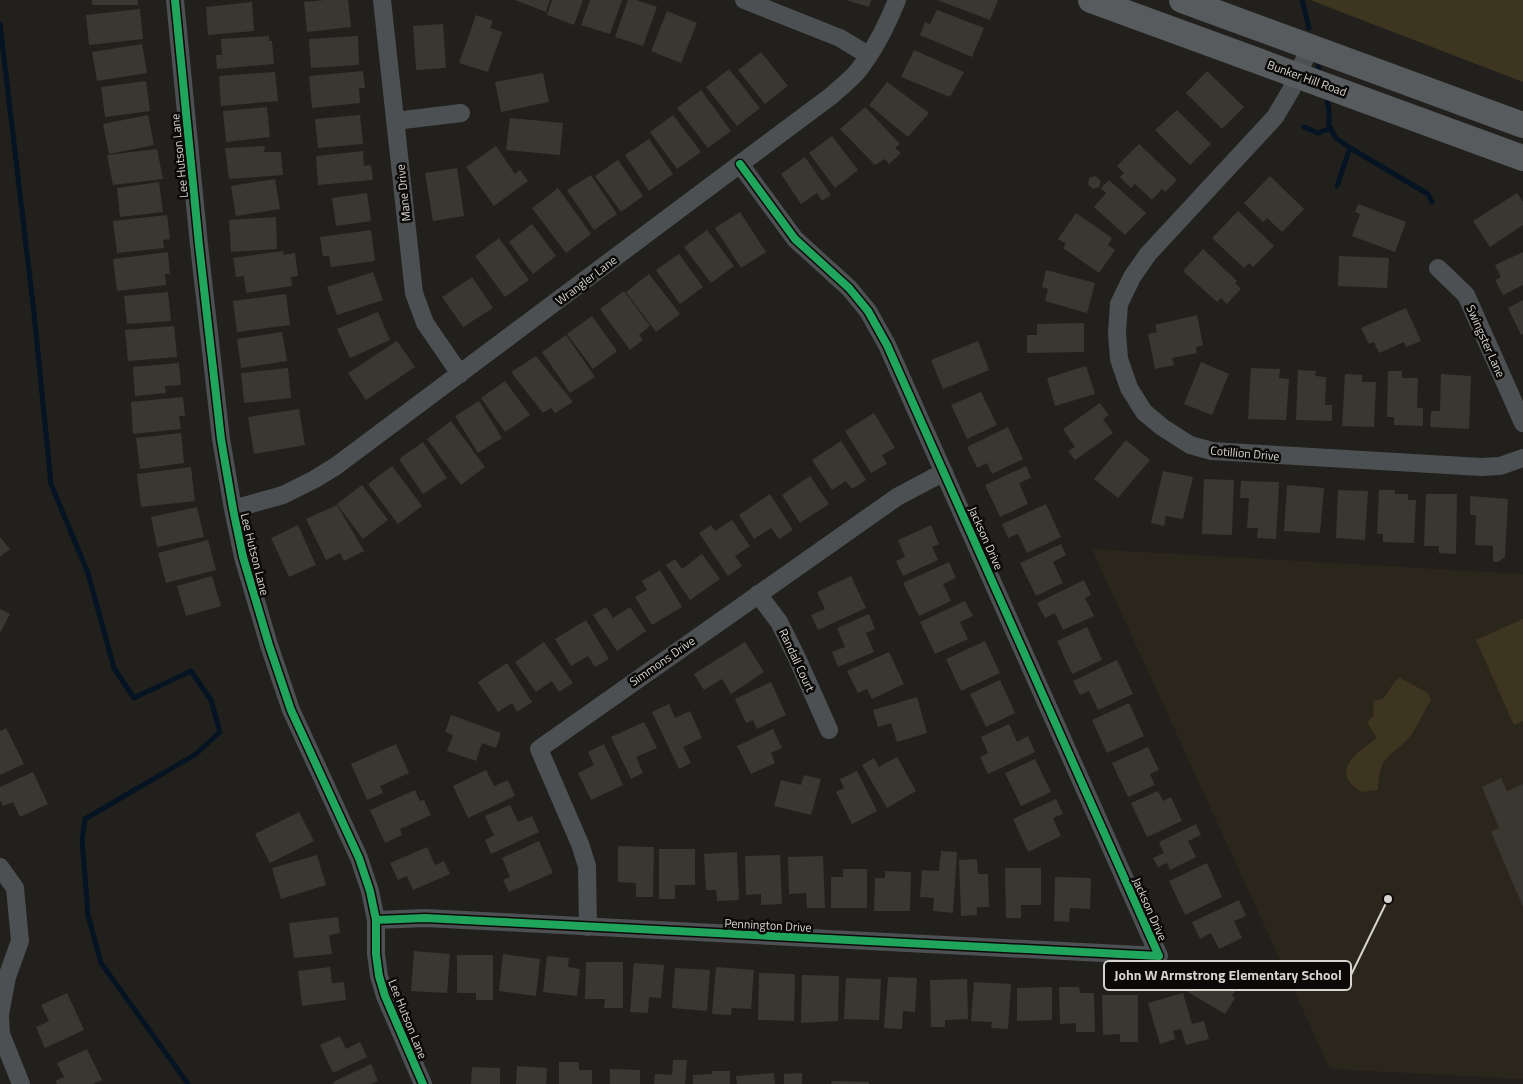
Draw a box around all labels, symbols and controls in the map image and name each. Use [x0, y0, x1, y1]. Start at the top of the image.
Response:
street label: Bunker Hill Road [1264, 55, 1350, 101]
street label: Lee Hutson Lane [165, 113, 193, 199]
street label: Mane Drive [391, 163, 415, 223]
street label: Wrangler Lane [551, 250, 621, 310]
street label: Swingster Lane [1462, 302, 1510, 380]
street label: Cotillion Drive [1210, 441, 1280, 465]
street label: Jackson Drive [964, 503, 1008, 573]
street label: Lee Hutson Lane [236, 511, 274, 597]
street label: Randall Court [774, 625, 820, 695]
street label: Simmons Drive [625, 631, 699, 691]
street label: Jackson Drive [1128, 874, 1172, 944]
street label: Pennington Drive [724, 913, 812, 937]
callout: John W Armstrong Elementary School [1104, 961, 1351, 990]
text: John W Armstrong Elementary School [1114, 964, 1342, 985]
street label: Lee Hutson Lane [383, 976, 433, 1062]

